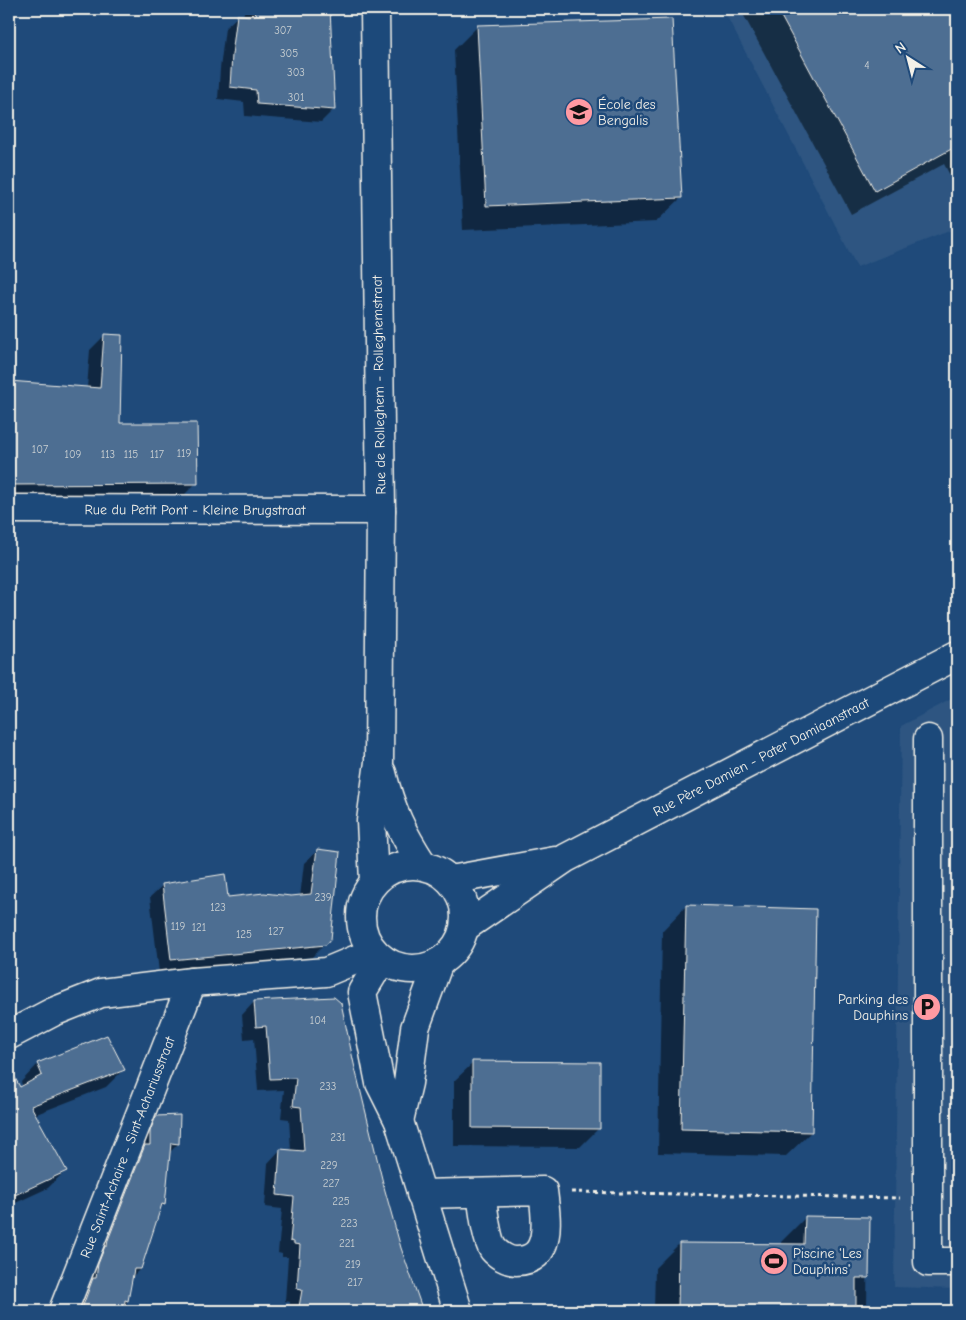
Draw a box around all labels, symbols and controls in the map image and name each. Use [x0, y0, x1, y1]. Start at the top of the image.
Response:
house number: 307 [274, 24, 292, 37]
north arrow [884, 32, 934, 82]
text: N [892, 38, 909, 57]
house number: 305 [280, 47, 298, 60]
house number: 4 [864, 59, 870, 72]
house number: 303 [287, 66, 305, 79]
house number: 301 [288, 91, 304, 104]
place label: École des Bengalis [598, 96, 656, 129]
school or university icon: École des Bengalis [564, 97, 594, 127]
street label: Rue de Rolleghem - Rolleghemstraat [369, 274, 389, 495]
house number: 107 [32, 443, 48, 456]
house number: 119 [177, 447, 191, 460]
house number: 109 [65, 448, 82, 461]
house number: 113 [101, 448, 115, 461]
house number: 115 [124, 448, 138, 461]
house number: 117 [150, 448, 164, 461]
street label: Rue du Petit Pont - Kleine Brugstraat [84, 501, 307, 518]
street label: Rue Père Damien - Pater Damiaanstraat [650, 693, 873, 820]
house number: 239 [314, 891, 332, 904]
house number: 123 [210, 901, 226, 914]
house number: 119 [171, 920, 185, 933]
house number: 121 [192, 921, 206, 934]
house number: 127 [268, 925, 284, 938]
house number: 125 [236, 928, 252, 941]
place label: Parking des Dauphins [838, 991, 908, 1024]
parking icon: Parking des Dauphins [912, 992, 942, 1022]
house number: 104 [310, 1014, 326, 1027]
street label: Rue Saint-Achaire - Sint-Achariusstraat [76, 1033, 179, 1260]
house number: 233 [320, 1080, 336, 1093]
house number: 231 [330, 1131, 346, 1144]
house number: 229 [320, 1159, 338, 1172]
house number: 227 [323, 1177, 339, 1190]
house number: 225 [332, 1195, 350, 1208]
house number: 223 [340, 1217, 358, 1230]
house number: 221 [339, 1237, 355, 1250]
place label: Piscine 'Les Dauphins' [793, 1245, 862, 1278]
sports icon: Piscine 'Les Dauphins' [759, 1246, 789, 1276]
house number: 219 [345, 1258, 361, 1271]
house number: 217 [347, 1276, 363, 1289]

